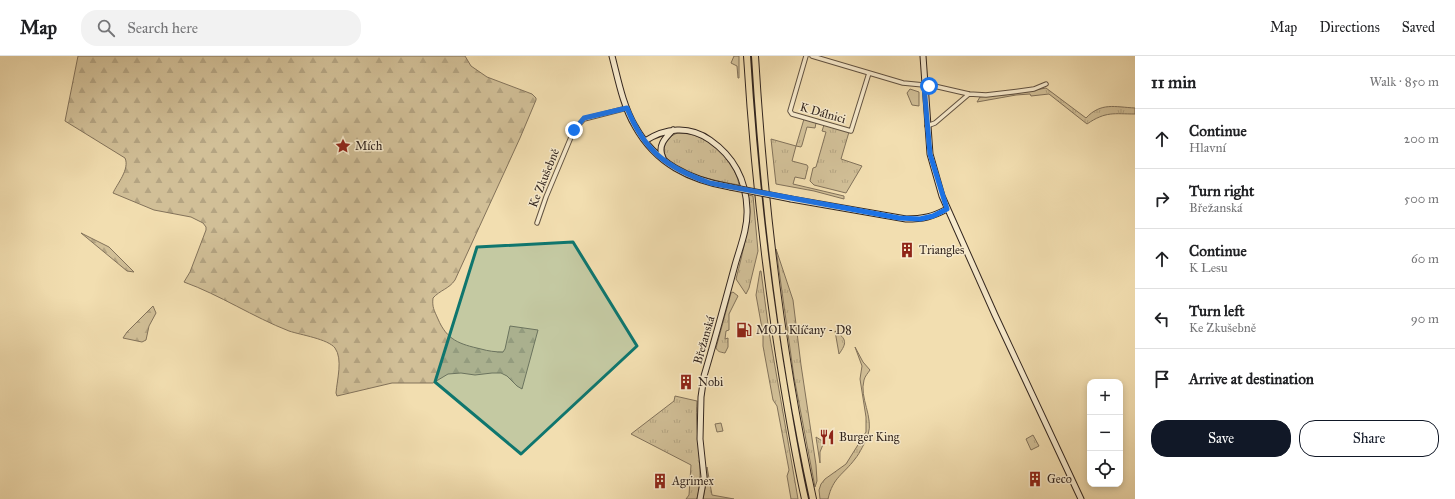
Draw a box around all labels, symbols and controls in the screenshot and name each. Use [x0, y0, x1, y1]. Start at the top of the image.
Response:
search box [81, 10, 361, 46]
text: Map [20, 16, 57, 39]
icon: search [95, 17, 117, 39]
text: Search here [127, 19, 198, 37]
text: Map [1270, 19, 1297, 36]
text: Directions [1319, 19, 1380, 36]
text: Saved [1402, 19, 1435, 36]
text: 11 min [1151, 72, 1196, 93]
text: Walk · 850 m [1370, 74, 1439, 90]
route start [920, 77, 938, 95]
street label: K Dálnici [798, 100, 848, 126]
route end [565, 121, 583, 139]
text: Continue [1189, 122, 1247, 140]
icon: ahead [1151, 128, 1173, 150]
text: 200 m [1404, 131, 1439, 147]
place icon: Mích [334, 137, 352, 155]
place label: Mích [355, 139, 383, 153]
text: Hlavní [1189, 140, 1226, 156]
street label: Ke Zkušebně [526, 147, 562, 209]
text: Turn right [1189, 182, 1254, 200]
icon: right [1151, 188, 1173, 210]
text: 500 m [1404, 191, 1439, 207]
text: Břežanská [1189, 200, 1243, 216]
building icon: Triangles [898, 241, 916, 259]
text: Continue [1189, 242, 1247, 260]
place label: Triangles [919, 243, 964, 258]
icon: ahead [1151, 248, 1173, 270]
text: 60 m [1411, 251, 1439, 267]
text: K Lesu [1189, 260, 1228, 276]
text: Turn left [1189, 302, 1245, 320]
icon: left [1151, 308, 1173, 330]
text: 90 m [1411, 311, 1439, 327]
street label: Břežanská [690, 313, 718, 366]
text: Ke Zkušebně [1189, 320, 1256, 336]
fuel station icon: MOL Klíčany - D8 [735, 321, 753, 339]
place label: MOL Klíčany - D8 [756, 323, 852, 337]
icon: arrive [1151, 368, 1173, 390]
text: Arrive at destination [1189, 370, 1314, 388]
building icon: Nobi [677, 373, 695, 391]
place label: Nobi [698, 375, 724, 389]
map controls [1087, 379, 1123, 487]
button: + [1087, 379, 1123, 415]
button: − [1087, 415, 1123, 451]
button: Save [1151, 420, 1291, 457]
button: Share [1299, 420, 1439, 457]
restaurant icon: Burger King [818, 428, 836, 446]
place label: Burger King [839, 430, 900, 445]
button: locate [1087, 451, 1123, 487]
building icon: Geco [1026, 470, 1044, 488]
building icon: Agrimex [651, 472, 669, 490]
place label: Geco [1047, 472, 1072, 486]
place label: Agrimex [671, 474, 714, 489]

